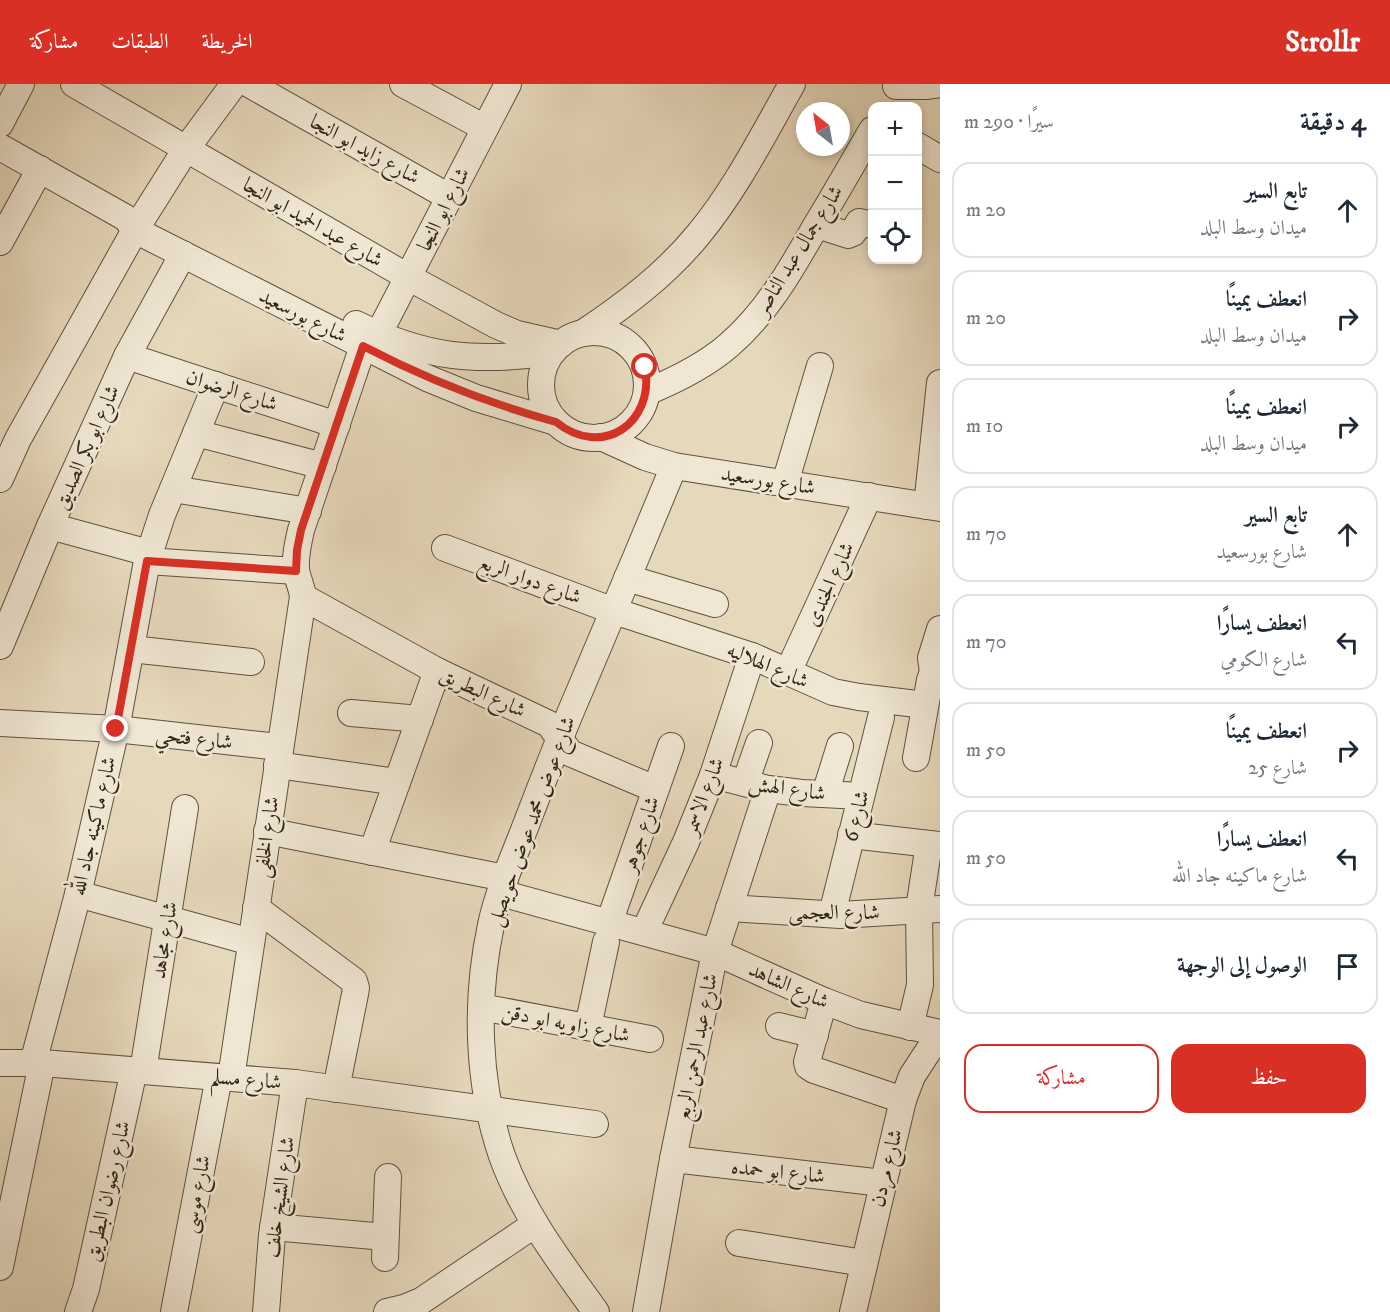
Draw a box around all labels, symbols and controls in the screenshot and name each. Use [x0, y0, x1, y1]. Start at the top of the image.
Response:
text: Strollr [1285, 25, 1360, 60]
text: مشاركة [30, 29, 78, 55]
text: الطبقات [111, 29, 168, 55]
text: الخريطة [201, 29, 253, 55]
north arrow [796, 102, 850, 156]
map controls [868, 102, 922, 264]
button: + [868, 102, 922, 156]
text: 4 دقيقة [1300, 106, 1366, 139]
street label: شارع زايد ابو النجا [303, 109, 424, 194]
text: سيرًا · 290 m [964, 110, 1054, 135]
button: − [868, 156, 922, 210]
street label: شارع ابو النجا [412, 163, 480, 258]
street label: شارع عبد الحميد ابو النجا [236, 172, 387, 277]
text: تابع السير [1245, 178, 1307, 205]
street label: شارع جمال عبد الناصر [747, 181, 853, 324]
icon: ahead [1331, 194, 1364, 227]
text: 20 m [966, 198, 1006, 223]
button: locate [868, 210, 922, 264]
text: ميدان وسط البلد [1200, 216, 1307, 241]
street label: شارع بورسعيد [252, 283, 351, 353]
text: انعطف يمينًا [1226, 286, 1307, 313]
icon: right [1331, 302, 1364, 335]
text: 20 m [966, 306, 1006, 331]
text: ميدان وسط البلد [1200, 324, 1307, 349]
route start [631, 353, 657, 379]
street label: شارع الرضوان [181, 364, 281, 422]
street label: شارع ابو بكر الصديق [48, 381, 130, 515]
text: انعطف يمينًا [1226, 394, 1307, 421]
icon: right [1331, 410, 1364, 443]
text: 10 m [966, 414, 1003, 439]
text: ميدان وسط البلد [1200, 432, 1307, 457]
street label: شارع بورسعيد [718, 461, 817, 505]
text: تابع السير [1245, 502, 1307, 529]
icon: ahead [1331, 518, 1364, 551]
text: 70 m [966, 522, 1007, 547]
street label: شارع الجندى [799, 538, 864, 632]
text: شارع بورسعيد [1216, 540, 1307, 565]
street label: شارع دوار الربع [473, 549, 585, 615]
text: انعطف يسارًا [1217, 610, 1307, 637]
icon: left [1331, 626, 1364, 659]
text: 70 m [966, 630, 1007, 655]
street label: شارع الهلاليه [721, 637, 813, 698]
text: شارع الكومي [1221, 648, 1307, 673]
street label: شارع البطريق [434, 662, 530, 728]
street label: شارع عوض محمد عوض حويصل [482, 713, 586, 931]
route end [102, 715, 128, 741]
text: انعطف يمينًا [1226, 718, 1307, 745]
street label: شارع فتحي [153, 722, 234, 762]
icon: right [1331, 734, 1364, 767]
text: 50 m [966, 738, 1006, 763]
street label: شارع ماكينه جاد الله [60, 753, 127, 899]
street label: شارع الاسمر [677, 754, 734, 842]
text: شارع 25 [1248, 756, 1307, 781]
street label: شارع الهش [746, 771, 827, 811]
street label: شارع 6 [838, 788, 880, 846]
street label: شارع جوهر [615, 793, 670, 879]
street label: شارع الخلفى [248, 795, 290, 880]
text: انعطف يسارًا [1217, 826, 1307, 853]
icon: left [1331, 842, 1364, 875]
text: 50 m [966, 846, 1006, 871]
text: شارع ماكينه جاد الله [1172, 864, 1307, 889]
street label: شارع مجاهد [146, 900, 188, 981]
street label: شارع العجمى [788, 900, 880, 930]
icon: arrive [1331, 950, 1364, 983]
text: الوصول إلى الوجهة [1177, 952, 1307, 979]
street label: شارع الشاهد [743, 957, 833, 1019]
street label: شارع عبد الرحمن الربع [670, 971, 729, 1124]
street label: شارع زاويه ابو دقن [499, 999, 632, 1053]
button: مشاركة [964, 1044, 1159, 1113]
button: حفظ [1171, 1044, 1366, 1113]
street label: شارع مسلم [209, 1064, 283, 1103]
street label: شارع رضوان البطريق [79, 1118, 141, 1265]
street label: شارع مردن [865, 1126, 913, 1211]
street label: شارع الشيخ خلف [259, 1135, 306, 1260]
street label: شارع موسى [177, 1153, 221, 1236]
street label: شارع ابو حمده [729, 1154, 826, 1194]

